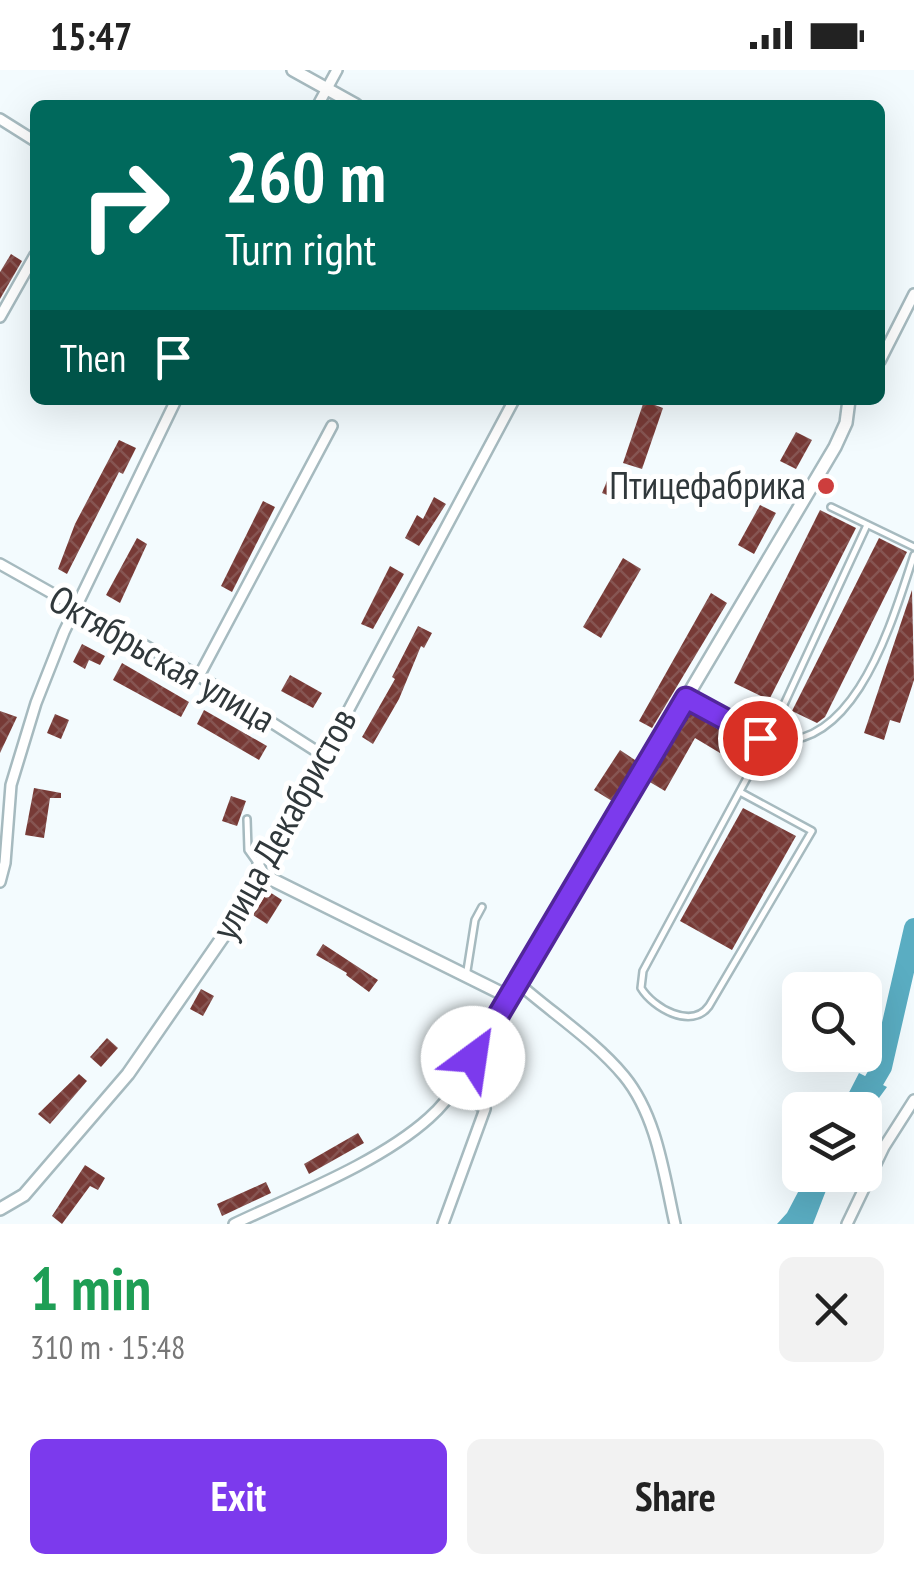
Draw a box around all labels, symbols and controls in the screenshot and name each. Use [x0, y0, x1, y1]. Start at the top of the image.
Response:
text: 15:47 [50, 11, 132, 60]
text: 260 m [225, 131, 386, 221]
icon: right [60, 140, 190, 270]
text: Turn right [225, 219, 376, 277]
icon: arrive [146, 330, 201, 385]
text: Then [60, 333, 126, 382]
place label: Птицефабрика [609, 460, 806, 509]
marker: Птицефабрика [815, 475, 837, 497]
street label: Октябрьская улица [41, 573, 285, 742]
pin [718, 696, 803, 781]
street label: улица Декабристов [199, 699, 366, 948]
icon: arrive [733, 711, 788, 766]
map controls [782, 972, 882, 1192]
button: search [782, 972, 882, 1072]
position arrow [421, 1006, 525, 1110]
button: layers [782, 1092, 882, 1192]
text: 1 min [30, 1249, 151, 1327]
button: close [779, 1257, 884, 1362]
text: 310 m · 15:48 [30, 1326, 185, 1368]
button: Exit [30, 1439, 447, 1554]
button: Share [467, 1439, 884, 1554]

